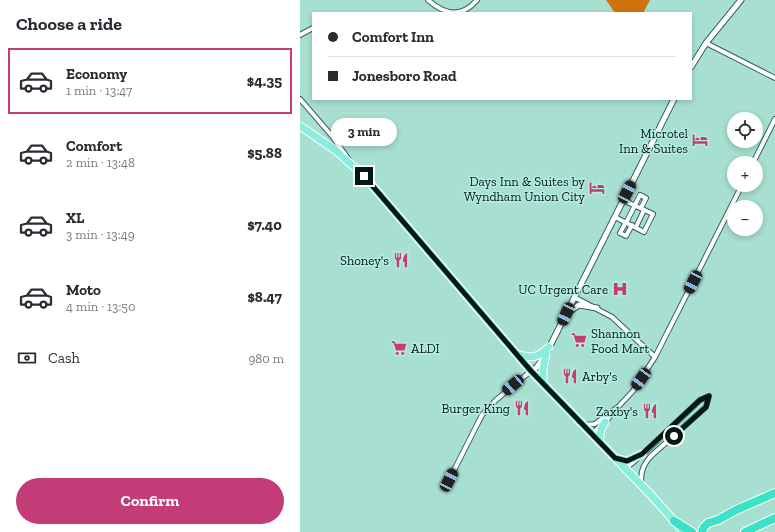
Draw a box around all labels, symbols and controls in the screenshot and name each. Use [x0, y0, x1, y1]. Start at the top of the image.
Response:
text: Choose a ride [16, 13, 122, 35]
text: Comfort Inn [352, 28, 434, 46]
icon: car [18, 63, 54, 99]
text: Economy [66, 65, 127, 83]
text: Jonesboro Road [352, 67, 457, 85]
text: $4.35 [247, 72, 282, 90]
text: 1 min · 13:47 [66, 83, 132, 98]
map controls [727, 112, 763, 236]
button: locate [727, 112, 763, 148]
callout: 3 min [331, 118, 397, 146]
text: 3 min [348, 124, 380, 139]
place label: Microtel Inn & Suites [619, 126, 689, 156]
hotel icon: Microtel Inn & Suites [691, 131, 709, 149]
icon: car [18, 135, 54, 171]
text: Comfort [66, 137, 122, 155]
text: $5.88 [247, 144, 282, 162]
text: 2 min · 13:48 [66, 155, 135, 170]
button: + [727, 156, 763, 192]
route end [355, 167, 373, 185]
place label: Days Inn & Suites by Wyndham Union City [464, 174, 585, 204]
hotel icon: Days Inn & Suites by Wyndham Union City [588, 179, 606, 197]
car [616, 179, 638, 205]
button: − [727, 200, 763, 236]
icon: car [18, 207, 54, 243]
text: XL [66, 209, 84, 227]
text: $7.40 [247, 216, 282, 234]
text: 3 min · 13:49 [66, 227, 135, 242]
restaurant icon: Shoney's [392, 251, 410, 269]
place label: Shoney's [340, 253, 389, 268]
car [682, 269, 704, 295]
icon: car [18, 279, 54, 315]
hospital icon: UC Urgent Care [611, 280, 629, 298]
text: Moto [66, 281, 101, 299]
place label: UC Urgent Care [518, 282, 608, 297]
text: $8.47 [247, 288, 282, 306]
text: 4 min · 13:50 [66, 299, 135, 314]
car [555, 301, 577, 327]
place label: Shannon Food Mart [591, 326, 649, 356]
supermarket icon: Shannon Food Mart [570, 331, 588, 349]
supermarket icon: ALDI [390, 339, 408, 357]
place label: ALDI [411, 341, 440, 356]
icon: cash [16, 347, 38, 369]
text: Cash [48, 349, 80, 367]
text: 980 m [248, 351, 284, 366]
car [629, 366, 653, 392]
restaurant icon: Arby's [561, 367, 579, 385]
place label: Arby's [582, 369, 618, 384]
car [500, 373, 526, 397]
restaurant icon: Burger King [513, 399, 531, 417]
place label: Burger King [441, 401, 510, 416]
restaurant icon: Zaxby's [641, 402, 659, 420]
place label: Zaxby's [596, 404, 638, 419]
route start [665, 427, 683, 445]
car [438, 467, 460, 493]
button: Confirm [16, 478, 284, 524]

